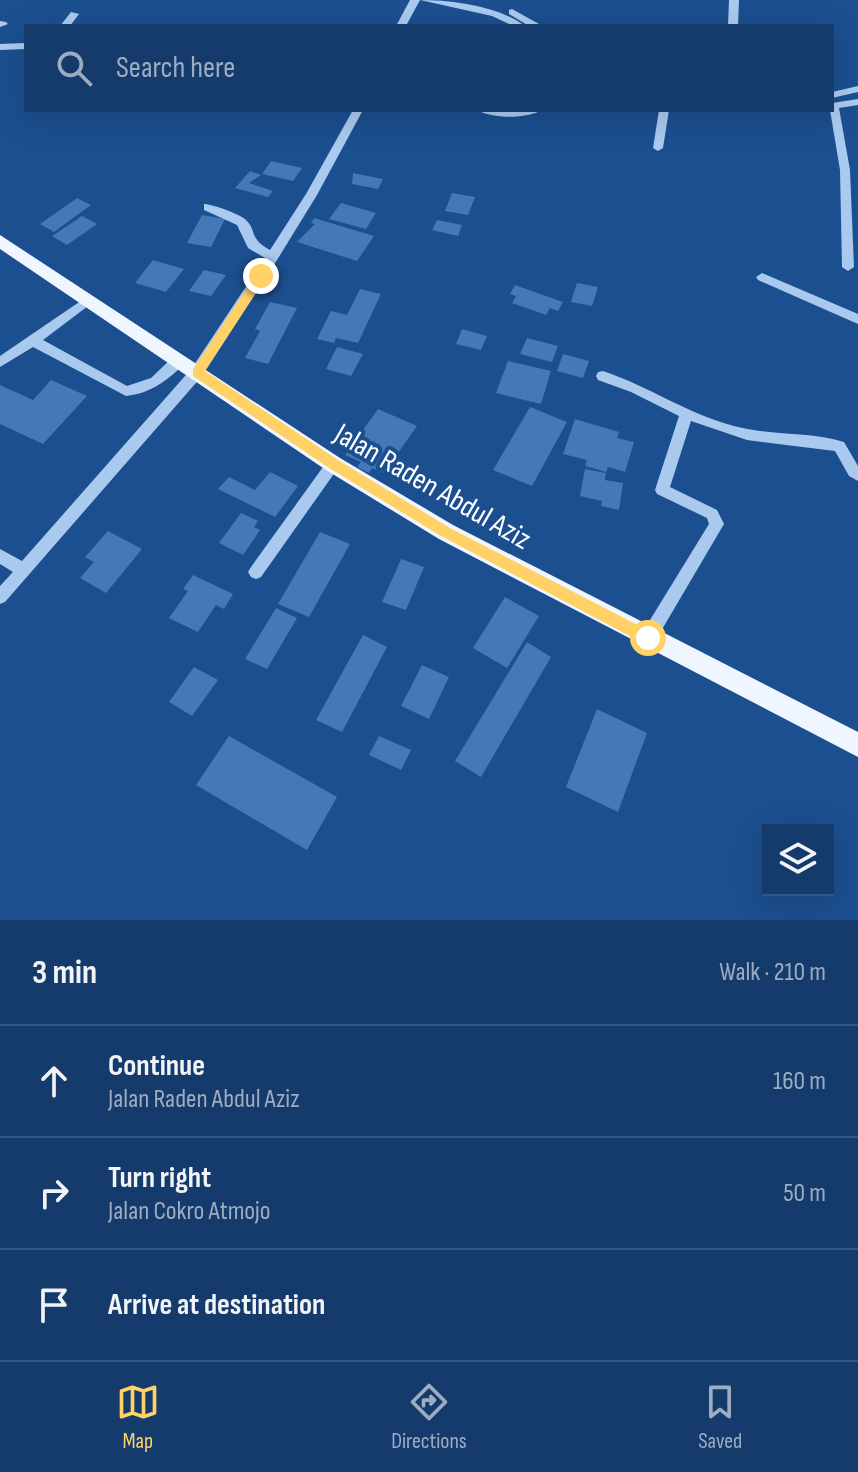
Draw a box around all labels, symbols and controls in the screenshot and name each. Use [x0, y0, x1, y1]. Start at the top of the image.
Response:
search box [24, 24, 834, 112]
icon: search [52, 46, 96, 90]
text: Search here [116, 50, 235, 86]
route end [243, 258, 279, 294]
street label: Jalan Raden Abdul Aziz [327, 416, 537, 558]
route start [630, 620, 666, 656]
map controls [762, 824, 834, 896]
button: layers [762, 824, 834, 896]
text: 3 min [32, 952, 97, 993]
text: Walk · 210 m [719, 957, 826, 988]
text: Continue [108, 1048, 205, 1084]
icon: ahead [32, 1059, 76, 1103]
text: 160 m [773, 1066, 826, 1097]
text: Jalan Raden Abdul Aziz [108, 1084, 299, 1115]
text: Turn right [108, 1160, 211, 1196]
icon: right [32, 1171, 76, 1215]
text: 50 m [783, 1178, 826, 1209]
text: Jalan Cokro Atmojo [108, 1196, 271, 1227]
icon: arrive [32, 1283, 76, 1327]
text: Arrive at destination [108, 1287, 325, 1323]
tab: Map [116, 1380, 160, 1455]
tab: Directions [391, 1380, 467, 1455]
tab: Saved [698, 1380, 742, 1455]

